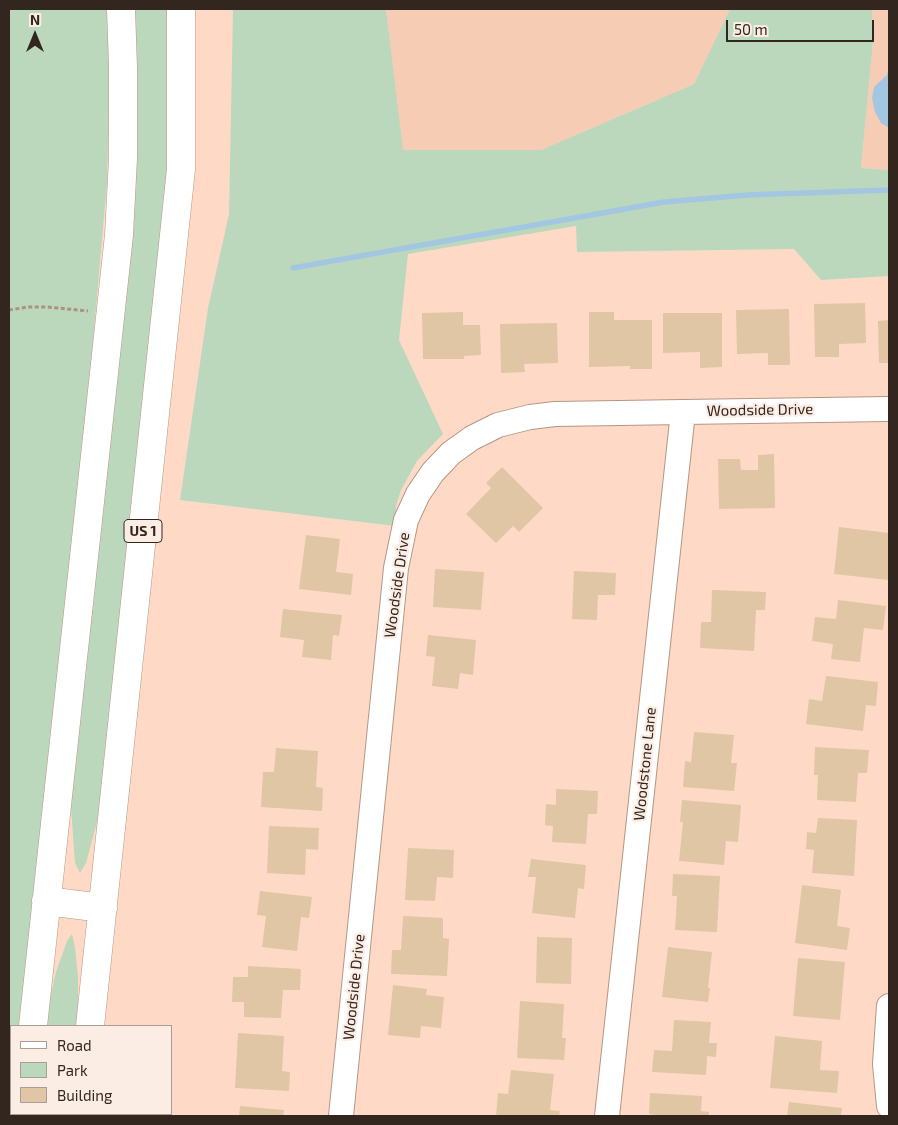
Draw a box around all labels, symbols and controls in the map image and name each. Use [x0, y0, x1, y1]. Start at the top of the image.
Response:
north arrow [10, 10, 60, 60]
scale bar [728, 10, 876, 42]
text: N [30, 11, 40, 28]
text: 50 m [734, 20, 768, 38]
street label: Woodside Drive [707, 400, 813, 420]
road number: US 1 [124, 520, 162, 542]
street label: Woodside Drive [381, 531, 413, 639]
street label: Woodstone Lane [630, 706, 660, 822]
street label: Woodside Drive [339, 933, 369, 1041]
legend [10, 1025, 172, 1115]
text: Road [57, 1036, 92, 1054]
text: Park [57, 1061, 88, 1079]
text: Building [57, 1086, 112, 1104]

